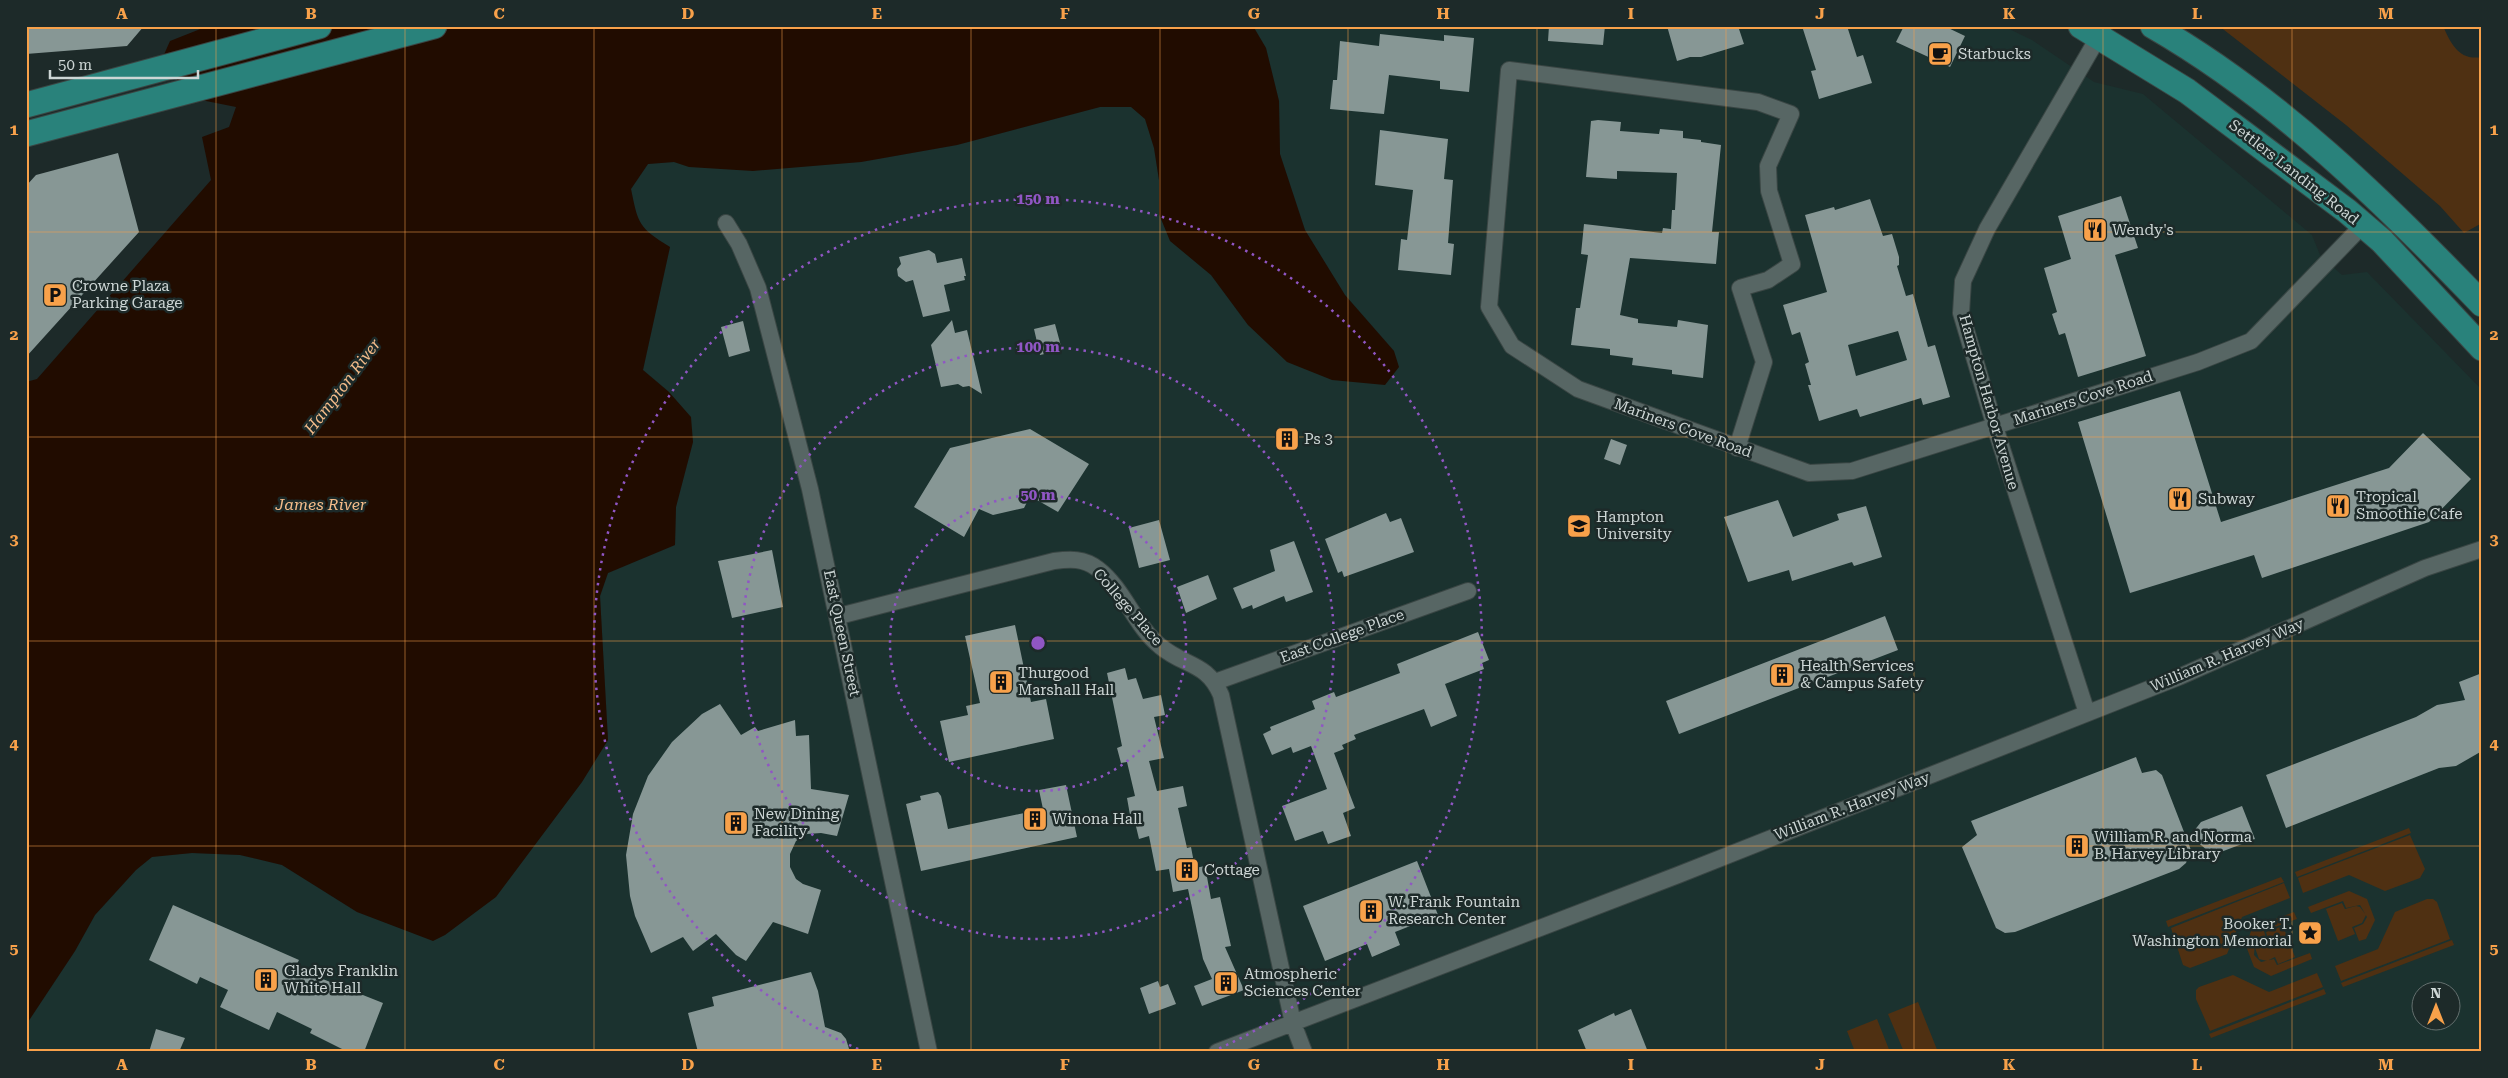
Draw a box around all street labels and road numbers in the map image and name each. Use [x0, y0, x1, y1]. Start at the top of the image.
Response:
street label: Settlers Landing Road [2226, 116, 2363, 228]
street label: Hampton Harbor Avenue [1955, 312, 2023, 492]
street label: Mariners Cove Road [2011, 367, 2155, 429]
street label: Mariners Cove Road [1612, 395, 1755, 461]
street label: College Place [1090, 565, 1166, 649]
street label: East Queen Street [820, 568, 864, 698]
street label: East College Place [1277, 605, 1407, 667]
street label: William R. Harvey Way [2148, 614, 2307, 696]
street label: William R. Harvey Way [1772, 768, 1932, 844]

